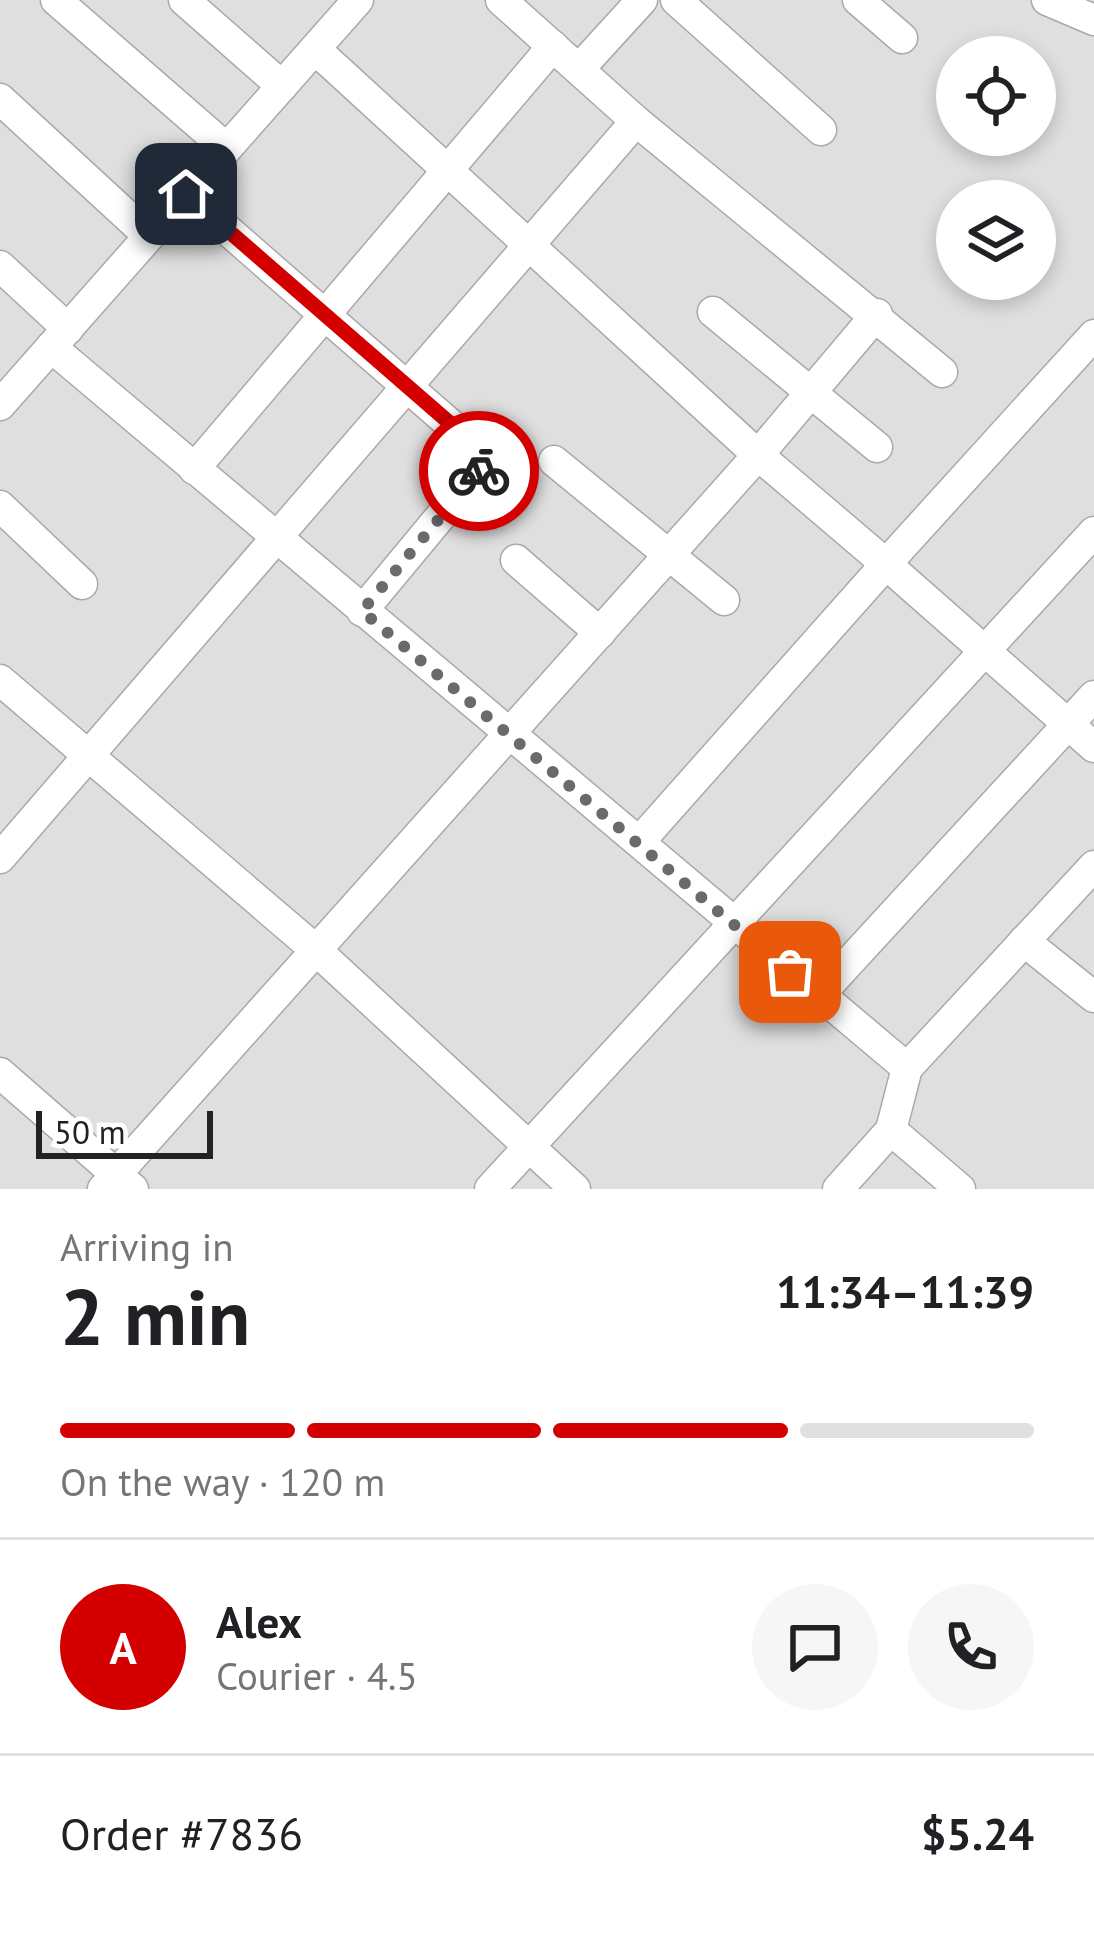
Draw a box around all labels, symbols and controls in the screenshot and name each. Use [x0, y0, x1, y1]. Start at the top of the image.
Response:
map controls [936, 36, 1056, 300]
button: locate [936, 36, 1056, 156]
pin [135, 143, 237, 245]
icon: home [153, 161, 219, 227]
button: layers [936, 180, 1056, 300]
courier [419, 411, 539, 531]
icon: bike [446, 438, 512, 504]
pin [739, 921, 841, 1023]
icon: bag [757, 939, 823, 1005]
scale bar [36, 1105, 213, 1158]
text: 50 m [54, 1110, 126, 1153]
text: Arriving in [60, 1221, 234, 1272]
text: 11:34–11:39 [776, 1262, 1034, 1320]
text: 2 min [60, 1266, 250, 1367]
text: On the way · 120 m [60, 1456, 385, 1507]
button: chat [752, 1584, 878, 1710]
button: phone [908, 1584, 1034, 1710]
text: Alex [216, 1592, 302, 1650]
text: A [109, 1618, 137, 1676]
text: Courier · 4.5 [216, 1650, 418, 1701]
text: Order #7836 [60, 1804, 303, 1862]
text: $5.24 [921, 1804, 1034, 1862]

